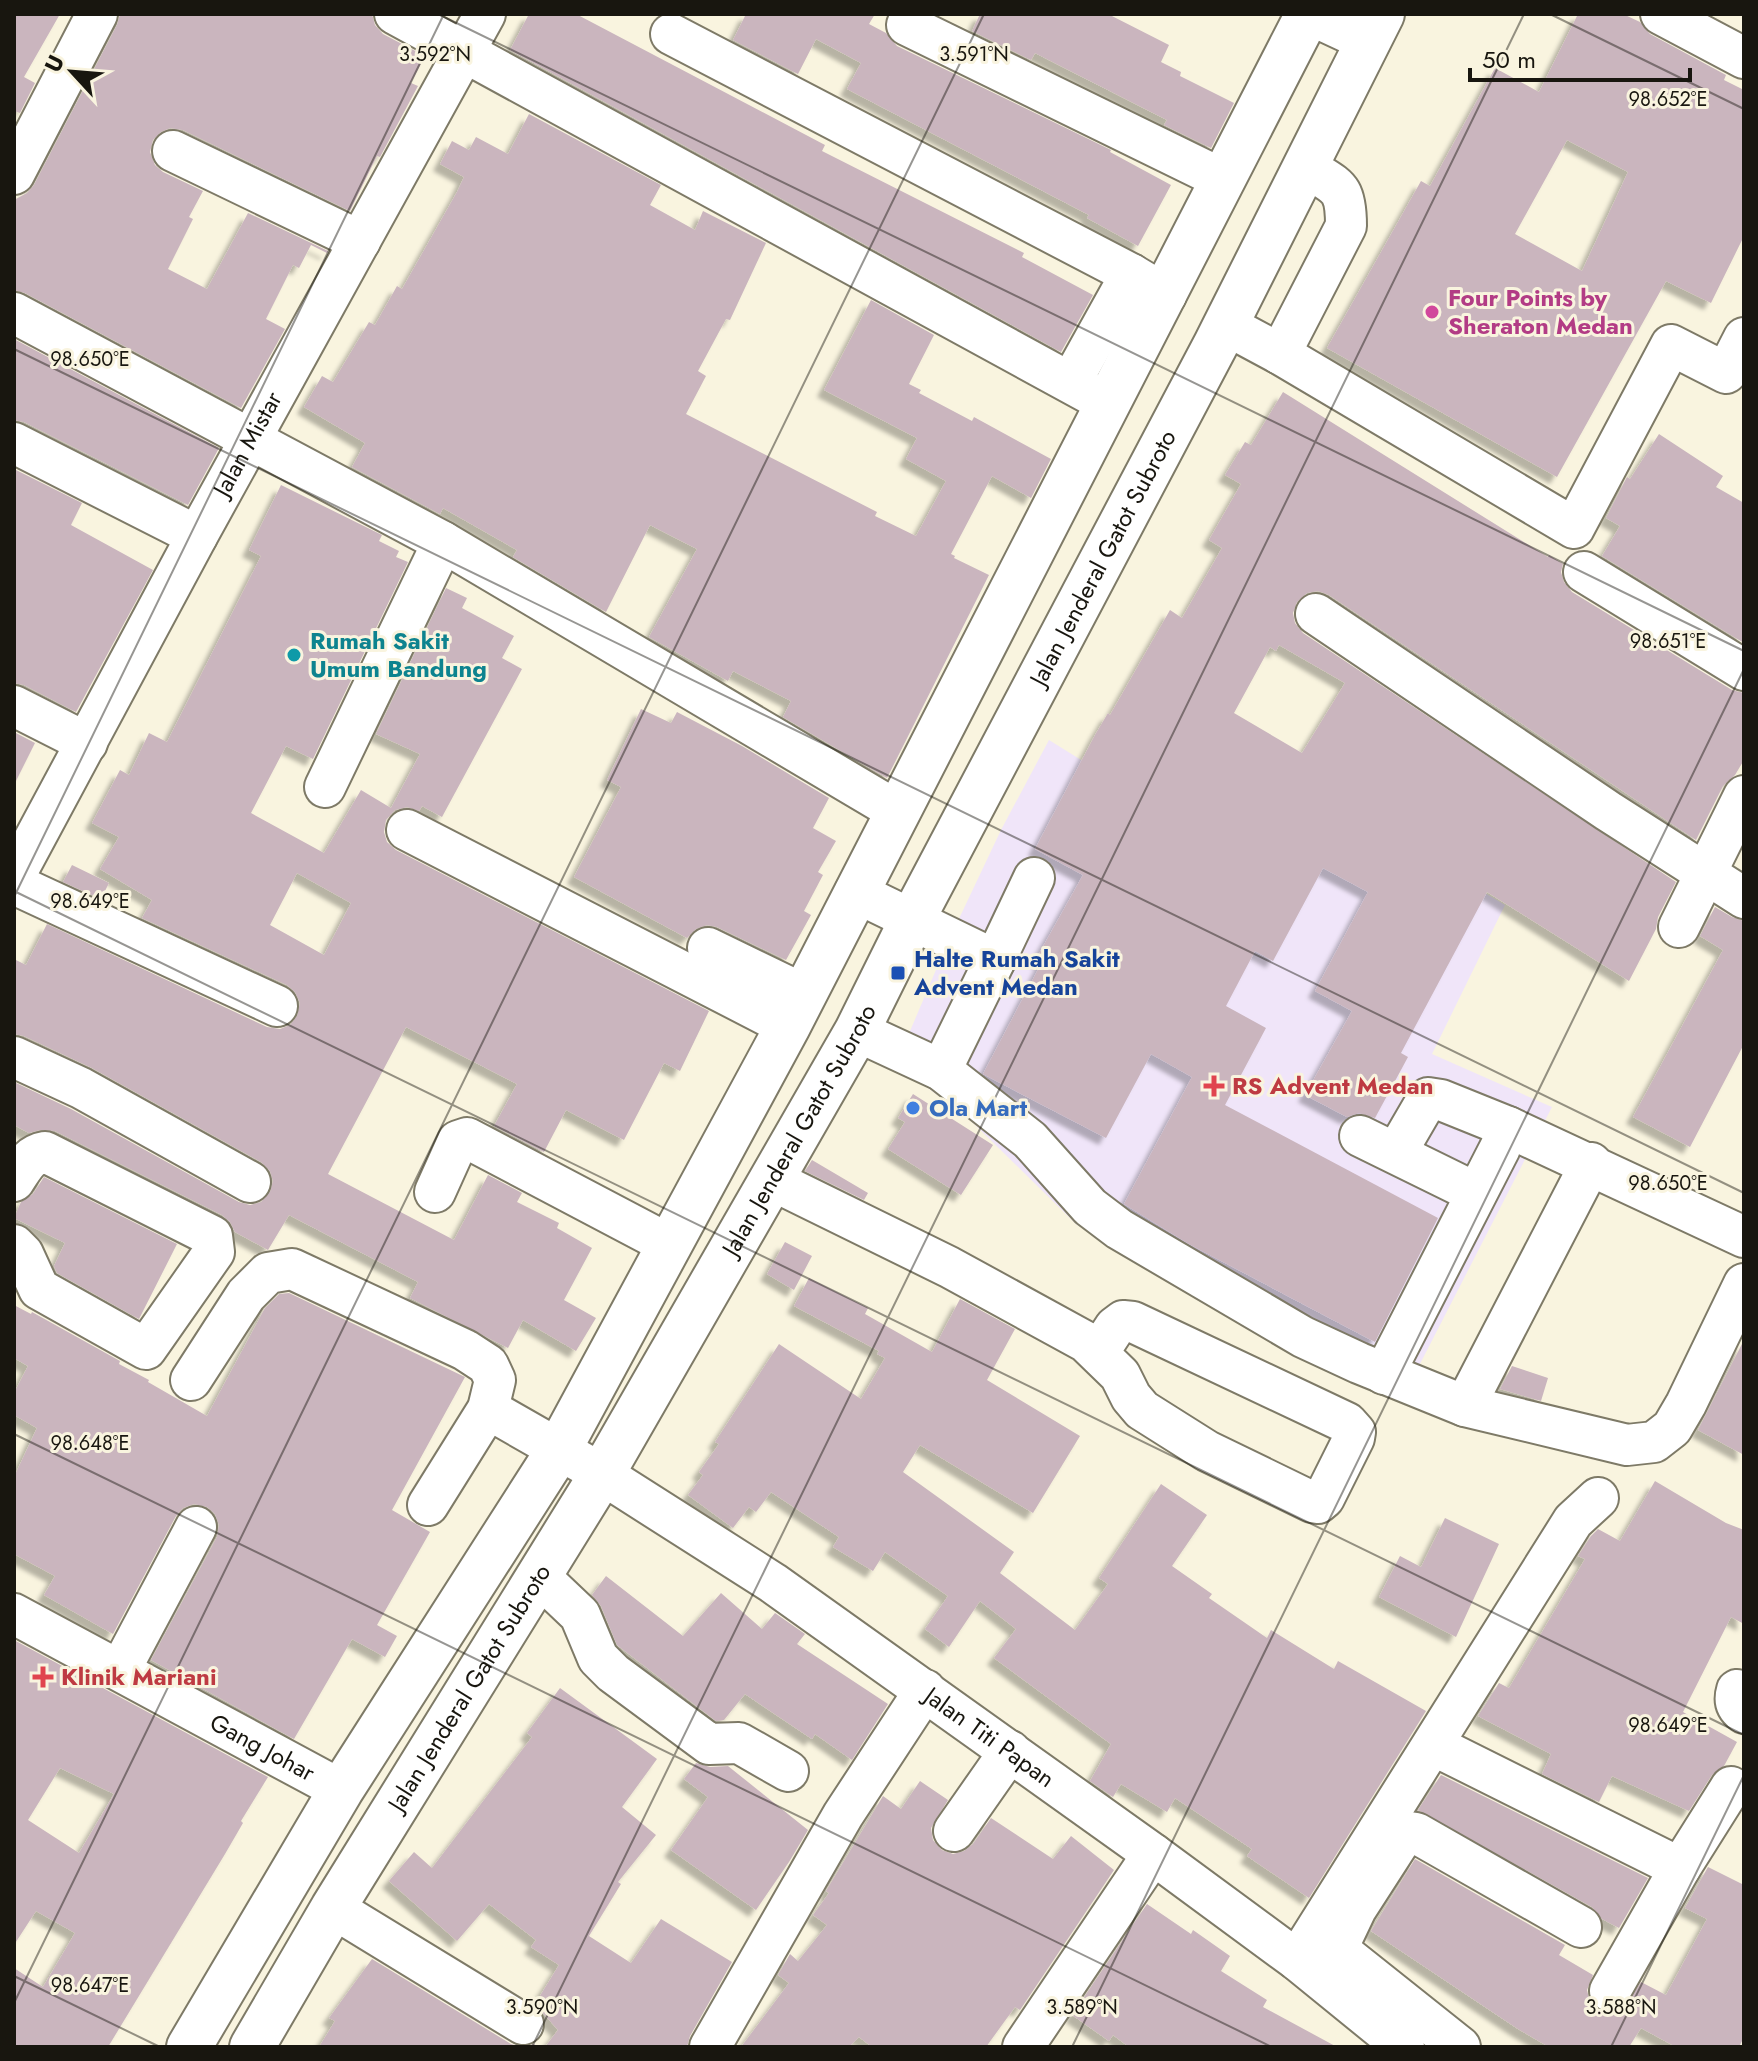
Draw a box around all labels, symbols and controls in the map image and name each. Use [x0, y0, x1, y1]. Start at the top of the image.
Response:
north arrow [32, 32, 112, 112]
scale bar [1470, 32, 1690, 82]
text: 3.592°N [399, 40, 471, 69]
text: 3.591°N [939, 40, 1009, 69]
text: 50 m [1482, 42, 1536, 77]
text: U [36, 49, 72, 77]
text: 98.652°E [1629, 85, 1707, 114]
place label: Four Points by Sheraton Medan [1448, 280, 1633, 343]
marker: Four Points by Sheraton Medan [1423, 303, 1441, 321]
text: 98.650°E [50, 345, 130, 374]
street label: Jalan Mistar [203, 384, 291, 505]
street label: Jalan Jenderal Gatot Subroto [1019, 423, 1185, 694]
place label: Rumah Sakit Umum Bandung [310, 623, 487, 686]
text: 98.651°E [1630, 627, 1706, 656]
marker: Rumah Sakit Umum Bandung [285, 646, 303, 664]
text: 98.649°E [50, 887, 130, 916]
place label: Halte Rumah Sakit Advent Medan [913, 941, 1120, 1004]
marker: Halte Rumah Sakit Advent Medan [889, 964, 907, 982]
street label: Jalan Jenderal Gatot Subroto [712, 998, 885, 1265]
place label: RS Advent Medan [1232, 1068, 1434, 1103]
marker: RS Advent Medan [1203, 1075, 1225, 1097]
place label: Ola Mart [929, 1090, 1028, 1125]
marker: Ola Mart [904, 1099, 922, 1117]
text: 98.650°E [1628, 1169, 1708, 1198]
text: 98.648°E [51, 1429, 129, 1458]
street label: Jalan Jenderal Gatot Subroto [378, 1557, 559, 1820]
place label: Klinik Mariani [61, 1659, 217, 1694]
marker: Klinik Mariani [32, 1666, 54, 1688]
street label: Jalan Titi Papan [915, 1677, 1062, 1796]
street label: Gang Johar [204, 1705, 322, 1790]
text: 98.649°E [1628, 1711, 1708, 1740]
text: 98.647°E [51, 1971, 129, 2000]
text: 3.590°N [506, 1993, 578, 2022]
text: 3.589°N [1046, 1993, 1118, 2022]
text: 3.588°N [1586, 1993, 1656, 2022]

